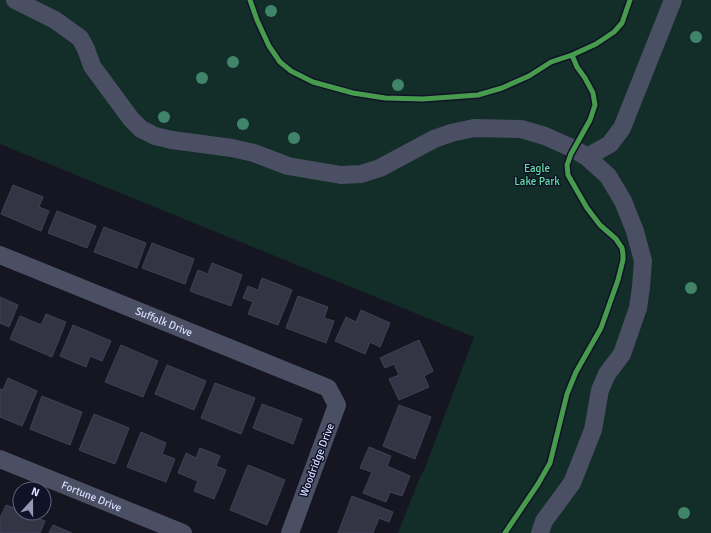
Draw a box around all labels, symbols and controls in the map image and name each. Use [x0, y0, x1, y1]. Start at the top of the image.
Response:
park label: Eagle Lake Park [514, 162, 560, 188]
street label: Suffolk Drive [133, 304, 195, 339]
street label: Woodridge Drive [297, 421, 337, 499]
street label: Fortune Drive [60, 478, 124, 514]
north arrow [12, 481, 52, 521]
text: N [30, 485, 41, 500]

